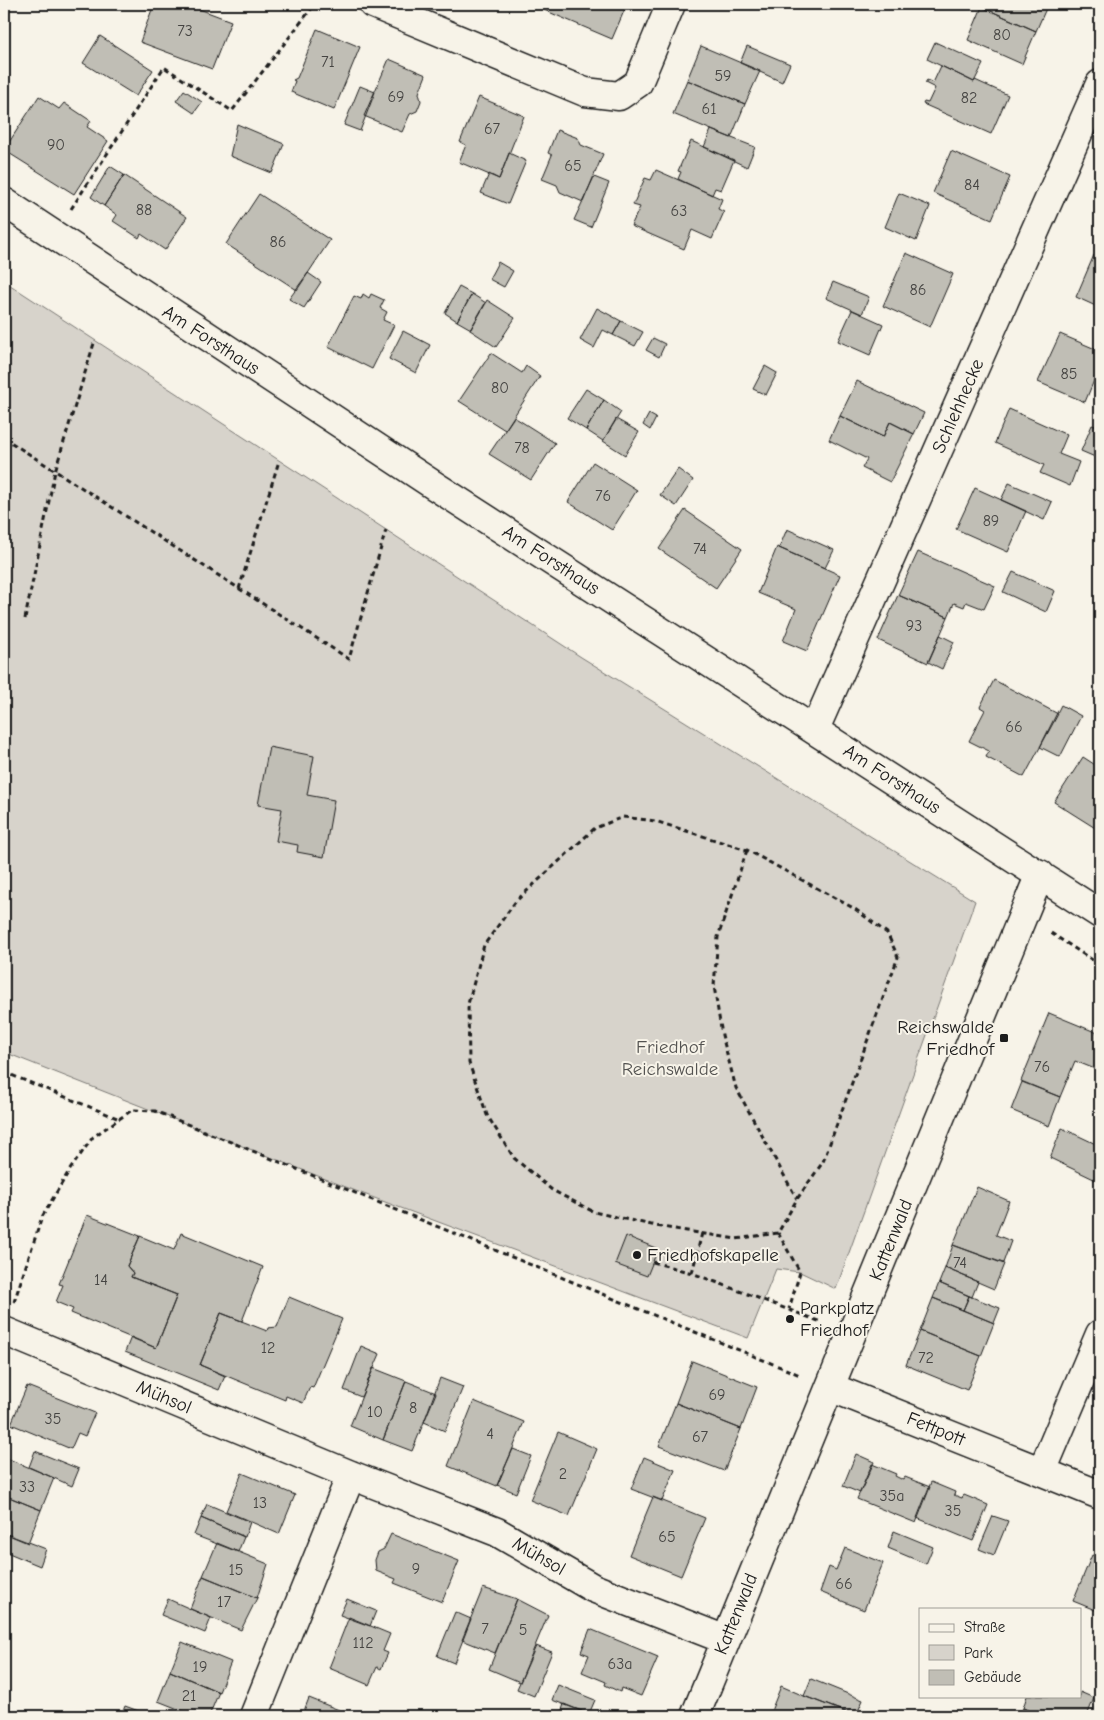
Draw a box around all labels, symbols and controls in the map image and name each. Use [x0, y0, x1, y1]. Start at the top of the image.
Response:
house number: 73 [177, 22, 193, 40]
house number: 80 [993, 26, 1011, 44]
house number: 71 [321, 53, 335, 71]
house number: 59 [714, 67, 732, 85]
house number: 69 [387, 88, 405, 106]
house number: 82 [961, 89, 977, 107]
house number: 61 [701, 100, 717, 118]
house number: 67 [484, 120, 501, 138]
house number: 90 [47, 136, 65, 154]
house number: 65 [564, 157, 582, 175]
house number: 84 [964, 176, 980, 194]
house number: 88 [136, 201, 152, 219]
house number: 63 [671, 202, 687, 220]
house number: 86 [270, 233, 286, 251]
house number: 86 [910, 281, 926, 299]
street label: Am Forsthaus [158, 300, 264, 380]
street label: Schlehhecke [927, 355, 989, 457]
house number: 85 [1061, 365, 1077, 383]
house number: 80 [491, 379, 509, 397]
house number: 78 [514, 439, 530, 457]
house number: 76 [595, 487, 611, 505]
house number: 89 [983, 512, 999, 530]
street label: Am Forsthaus [498, 520, 604, 600]
house number: 74 [693, 540, 707, 558]
house number: 93 [906, 617, 922, 635]
house number: 66 [1005, 718, 1023, 736]
street label: Am Forsthaus [839, 739, 945, 819]
place label: Reichswalde Friedhof [897, 1016, 996, 1060]
marker: Reichswalde Friedhof [998, 1032, 1010, 1044]
park label: Friedhof Reichswalde [622, 1036, 718, 1080]
house number: 76 [1034, 1058, 1050, 1076]
street label: Kattenwald [865, 1196, 917, 1284]
place label: Friedhofskapelle [647, 1244, 779, 1266]
marker: Friedhofskapelle [631, 1249, 643, 1261]
house number: 74 [953, 1254, 967, 1272]
house number: 14 [94, 1271, 108, 1289]
place label: Parkplatz Friedhof [800, 1297, 874, 1341]
marker: Parkplatz Friedhof [784, 1313, 796, 1325]
house number: 12 [261, 1339, 275, 1357]
house number: 72 [918, 1349, 934, 1367]
street label: Mühsol [133, 1376, 195, 1418]
house number: 69 [708, 1386, 726, 1404]
house number: 8 [409, 1399, 417, 1417]
house number: 10 [367, 1403, 383, 1421]
street label: Fettpott [904, 1407, 969, 1451]
house number: 35 [45, 1410, 61, 1428]
house number: 4 [486, 1425, 494, 1443]
house number: 67 [692, 1428, 709, 1446]
house number: 2 [559, 1465, 567, 1483]
house number: 33 [19, 1478, 35, 1496]
house number: 35a [879, 1487, 905, 1505]
house number: 13 [253, 1494, 267, 1512]
house number: 35 [945, 1502, 961, 1520]
house number: 65 [658, 1528, 676, 1546]
street label: Mühsol [508, 1532, 570, 1580]
house number: 9 [412, 1560, 420, 1578]
house number: 15 [228, 1561, 244, 1579]
street label: Kattenwald [710, 1570, 762, 1658]
house number: 66 [835, 1575, 853, 1593]
house number: 17 [217, 1593, 231, 1611]
legend [919, 1608, 1082, 1698]
text: Straße [964, 1618, 1006, 1636]
house number: 7 [481, 1620, 489, 1638]
house number: 5 [519, 1621, 527, 1639]
house number: 112 [352, 1634, 374, 1652]
text: Park [964, 1644, 993, 1662]
house number: 63a [607, 1655, 633, 1673]
house number: 19 [193, 1658, 207, 1676]
text: Gebäude [964, 1668, 1022, 1686]
house number: 21 [182, 1687, 196, 1705]

